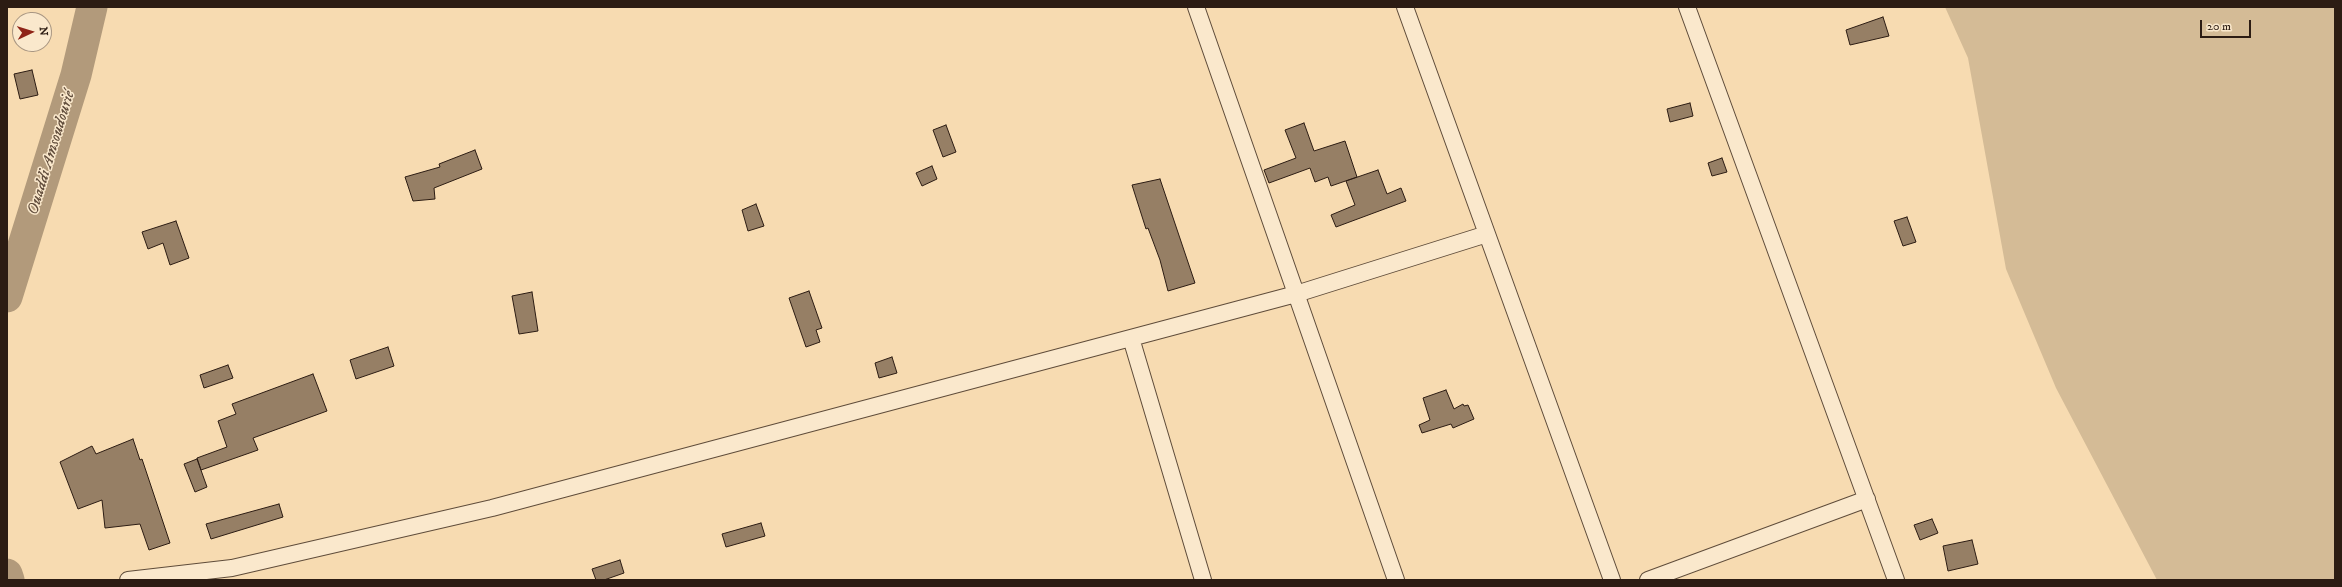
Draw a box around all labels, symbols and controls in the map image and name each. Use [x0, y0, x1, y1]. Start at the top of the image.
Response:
north arrow [12, 12, 52, 52]
scale bar [2202, 12, 2253, 38]
text: 20 m [2207, 19, 2231, 34]
text: N [36, 26, 50, 36]
water label: Ouaddi Amsoudourié [24, 89, 80, 217]

